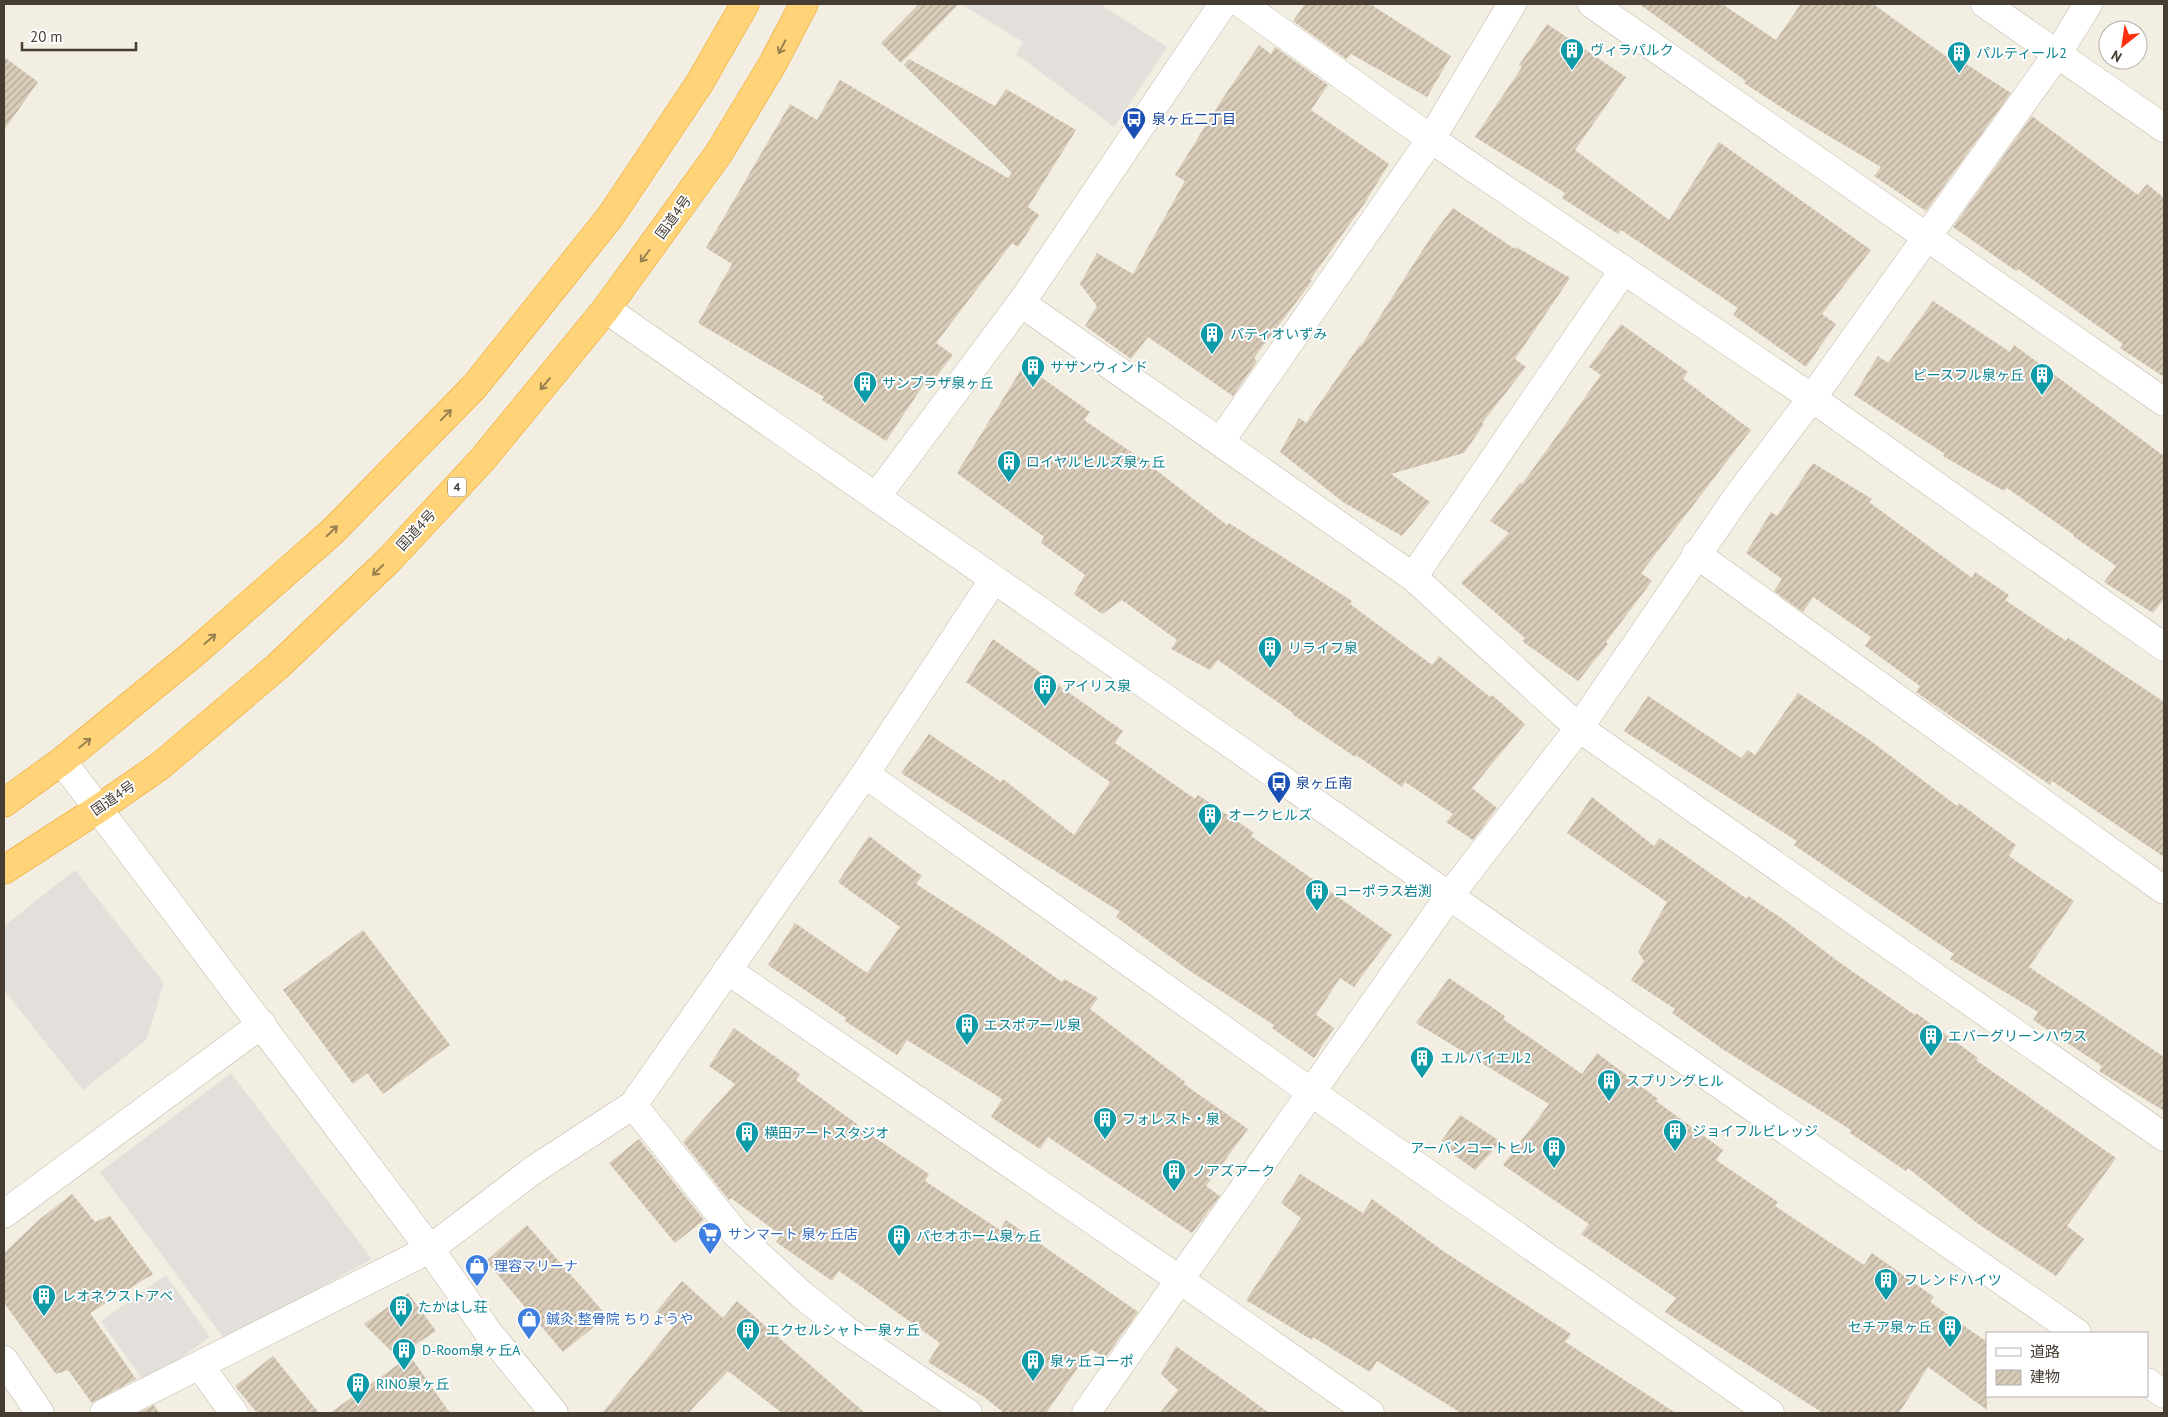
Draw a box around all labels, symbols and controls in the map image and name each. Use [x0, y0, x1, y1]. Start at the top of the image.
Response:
scale bar [22, 20, 136, 52]
north arrow [2098, 20, 2148, 70]
text: 20 m [30, 27, 63, 46]
building icon: ヴィラパルク [1559, 37, 1585, 71]
one-way arrow [777, 39, 786, 54]
building icon: パルティール2 [1946, 40, 1972, 74]
place label: ヴィラパルク [1590, 41, 1674, 59]
place label: パルティール2 [1976, 44, 2067, 62]
text: N [2108, 46, 2125, 66]
bus stop icon: 泉ヶ丘二丁目 [1121, 106, 1147, 140]
place label: 泉ヶ丘二丁目 [1152, 110, 1236, 128]
street label: 国道4号 [651, 192, 695, 242]
one-way arrow [640, 249, 650, 263]
building icon: パティオいずみ [1199, 321, 1225, 355]
place label: パティオいずみ [1230, 325, 1327, 343]
building icon: サザンウィンド [1020, 354, 1046, 388]
place label: サザンウィンド [1050, 358, 1148, 376]
building icon: ピースフル泉ヶ丘 [2029, 362, 2055, 396]
place label: ピースフル泉ヶ丘 [1913, 366, 2024, 384]
building icon: サンプラザ泉ヶ丘 [852, 370, 878, 404]
place label: サンプラザ泉ヶ丘 [882, 374, 994, 392]
one-way arrow [540, 377, 551, 390]
one-way arrow [440, 409, 452, 422]
building icon: ロイヤルヒルズ泉ヶ丘 [996, 449, 1022, 483]
place label: ロイヤルヒルズ泉ヶ丘 [1026, 453, 1166, 471]
road number: 4 [448, 478, 466, 497]
street label: 国道4号 [392, 506, 440, 554]
one-way arrow [326, 526, 338, 538]
one-way arrow [372, 564, 384, 576]
one-way arrow [204, 633, 217, 645]
building icon: リライフ泉 [1257, 635, 1283, 669]
place label: リライフ泉 [1288, 639, 1358, 657]
building icon: アイリス泉 [1032, 673, 1058, 707]
place label: アイリス泉 [1062, 677, 1131, 695]
one-way arrow [78, 737, 91, 748]
bus stop icon: 泉ヶ丘南 [1266, 770, 1292, 804]
place label: 泉ヶ丘南 [1296, 774, 1352, 792]
street label: 国道4号 [88, 776, 138, 820]
building icon: オークヒルズ [1197, 802, 1223, 836]
place label: オークヒルズ [1228, 806, 1312, 824]
building icon: コーポラス岩渕 [1304, 878, 1330, 912]
place label: コーポラス岩渕 [1334, 882, 1432, 900]
building icon: エスポアール泉 [954, 1012, 980, 1046]
place label: エスポアール泉 [984, 1016, 1081, 1034]
building icon: エバーグリーンハウス [1918, 1023, 1944, 1057]
place label: エバーグリーンハウス [1948, 1027, 2087, 1045]
building icon: エルバイエル2 [1409, 1045, 1435, 1079]
place label: エルバイエル2 [1440, 1049, 1532, 1067]
building icon: スプリングヒル [1596, 1068, 1622, 1102]
place label: スプリングヒル [1626, 1072, 1724, 1090]
building icon: フォレスト・泉 [1092, 1106, 1118, 1140]
place label: フォレスト・泉 [1122, 1110, 1220, 1128]
building icon: ジョイフルビレッジ [1662, 1118, 1688, 1152]
building icon: 横田アートスタジオ [734, 1120, 760, 1154]
place label: ジョイフルビレッジ [1692, 1122, 1818, 1140]
place label: 横田アートスタジオ [764, 1124, 889, 1142]
building icon: アーバンコートヒル [1541, 1135, 1567, 1169]
place label: アーバンコートヒル [1410, 1139, 1536, 1157]
building icon: ノアズアーク [1161, 1158, 1187, 1192]
place label: ノアズアーク [1192, 1162, 1275, 1180]
supermarket icon: サンマート 泉ヶ丘店 [697, 1221, 723, 1255]
building icon: パセオホーム泉ヶ丘 [886, 1223, 912, 1257]
place label: サンマート 泉ヶ丘店 [728, 1225, 858, 1243]
place label: パセオホーム泉ヶ丘 [916, 1227, 1042, 1245]
shop icon: 理容マリーナ [464, 1253, 490, 1287]
place label: 理容マリーナ [494, 1257, 578, 1275]
building icon: フレンドハイツ [1873, 1267, 1899, 1301]
place label: フレンドハイツ [1904, 1271, 2002, 1289]
building icon: レオネクストアベ [31, 1283, 57, 1317]
place label: レオネクストアベ [62, 1287, 173, 1305]
building icon: たかはし荘 [388, 1294, 414, 1328]
place label: たかはし荘 [418, 1298, 487, 1316]
shop icon: 鍼灸 整骨院 ちりょうや [516, 1306, 542, 1340]
place label: 鍼灸 整骨院 ちりょうや [546, 1310, 693, 1328]
building icon: セチア泉ヶ丘 [1937, 1314, 1963, 1348]
building icon: エクセルシャトー泉ヶ丘 [735, 1317, 761, 1351]
place label: セチア泉ヶ丘 [1848, 1318, 1932, 1336]
place label: エクセルシャトー泉ヶ丘 [766, 1321, 920, 1339]
legend [1986, 1332, 2148, 1397]
building icon: D-Room泉ヶ丘A [391, 1337, 417, 1371]
place label: D-Room泉ヶ丘A [422, 1341, 521, 1359]
text: 道路 [2030, 1342, 2060, 1361]
building icon: 泉ヶ丘コーポ [1020, 1348, 1046, 1382]
place label: 泉ヶ丘コーポ [1050, 1352, 1134, 1370]
text: 建物 [2030, 1367, 2060, 1386]
building icon: RINO泉ヶ丘 [345, 1371, 371, 1405]
place label: RINO泉ヶ丘 [376, 1375, 449, 1393]

